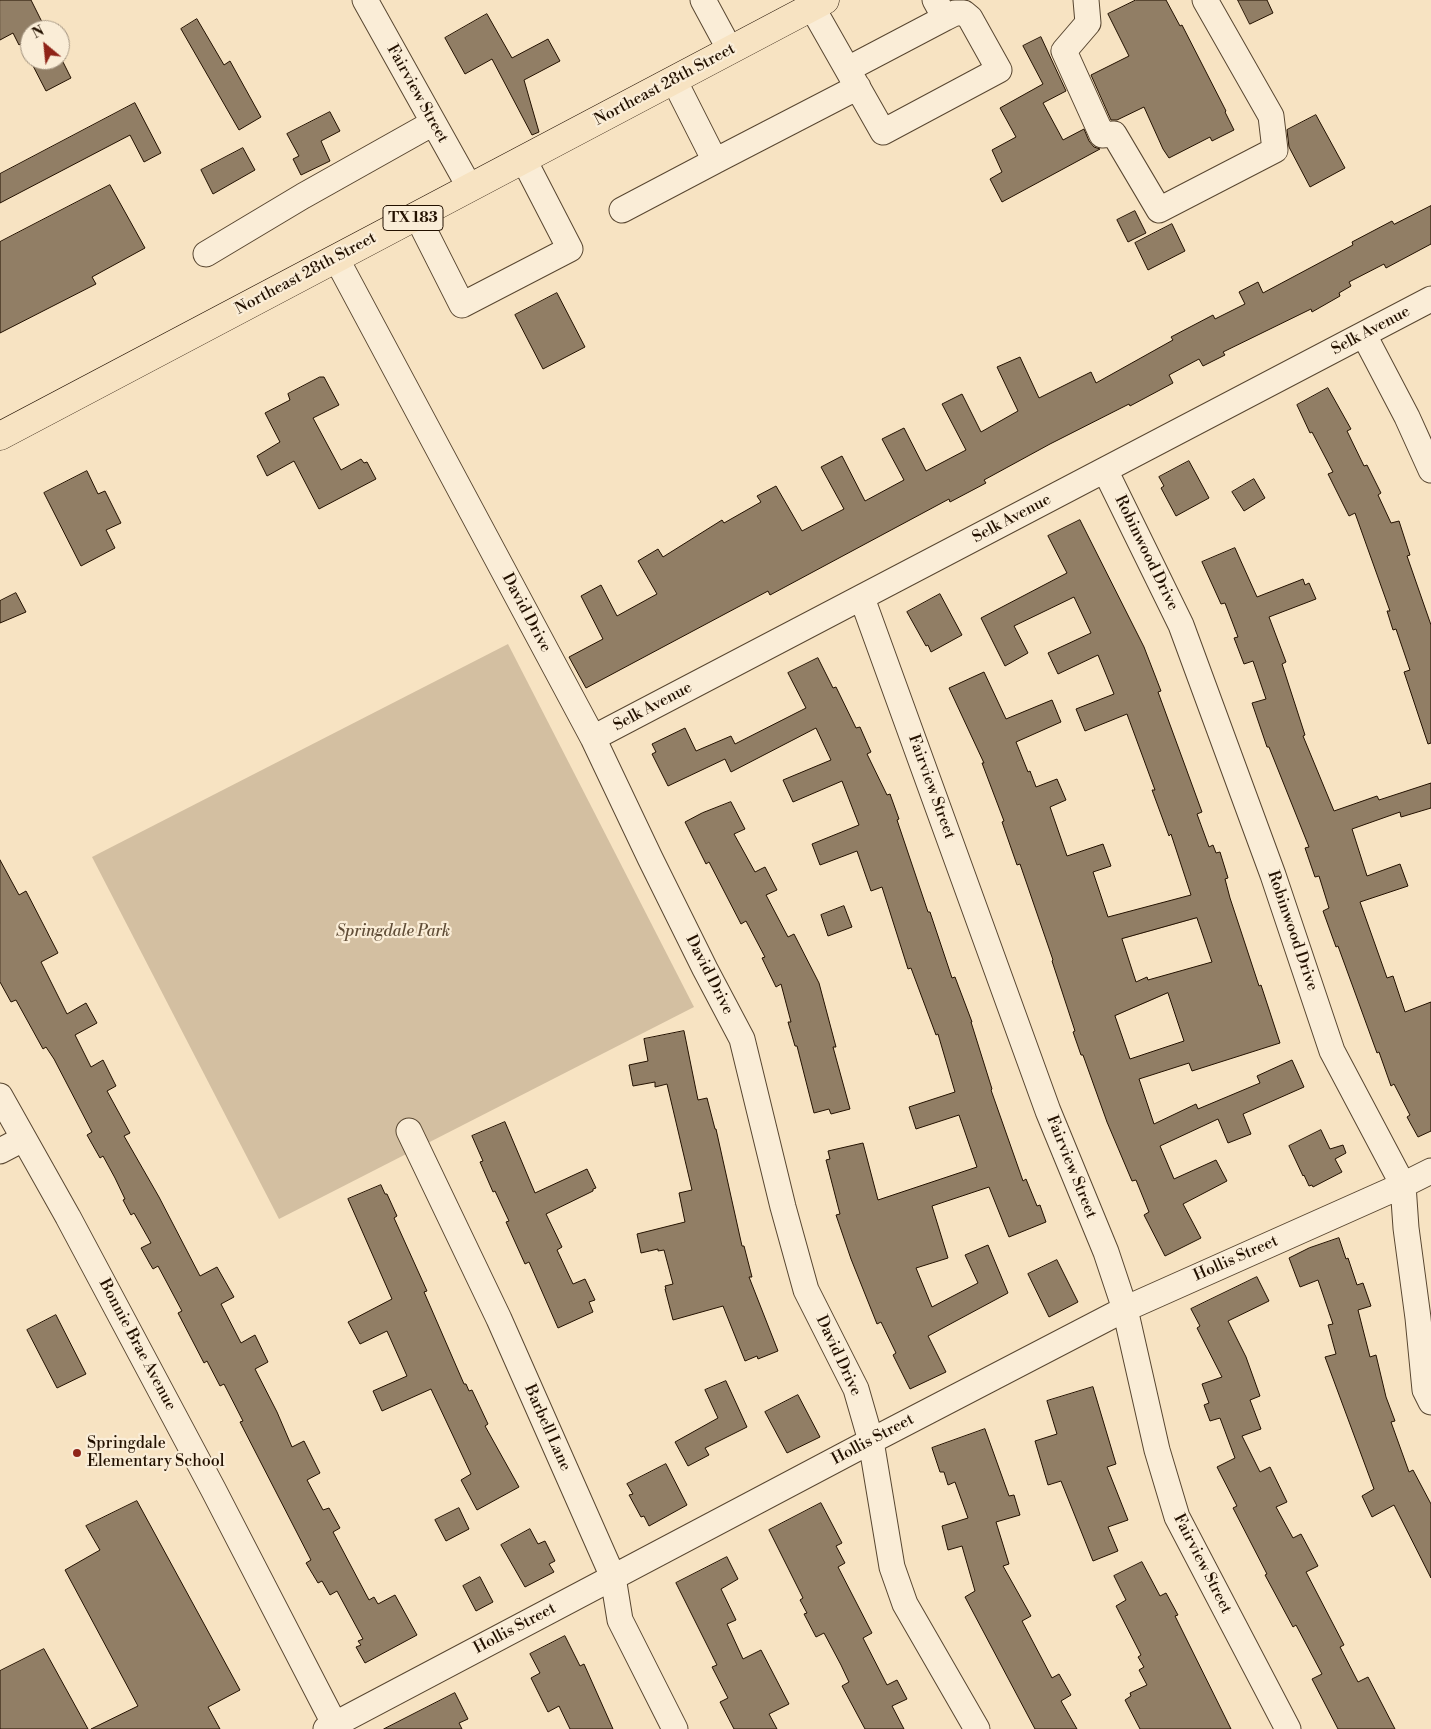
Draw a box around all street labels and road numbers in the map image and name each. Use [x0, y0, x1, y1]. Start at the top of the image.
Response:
street label: Northeast 28th Street [591, 40, 739, 130]
street label: Fairview Street [382, 41, 452, 147]
road number: TX 183 [383, 206, 443, 230]
street label: Northeast 28th Street [232, 229, 380, 319]
street label: Selk Avenue [1328, 302, 1414, 360]
street label: Selk Avenue [969, 490, 1055, 548]
street label: Robinwood Drive [1110, 492, 1182, 614]
street label: David Drive [497, 570, 555, 656]
street label: Selk Avenue [610, 678, 696, 736]
street label: Fairview Street [903, 732, 959, 842]
street label: Robinwood Drive [1262, 868, 1322, 994]
street label: David Drive [681, 932, 737, 1018]
street label: Fairview Street [1042, 1113, 1100, 1221]
street label: Hollis Street [1191, 1232, 1281, 1286]
street label: Bonnie Brae Avenue [94, 1276, 180, 1414]
street label: David Drive [811, 1313, 865, 1399]
street label: Barbell Lane [519, 1382, 575, 1474]
street label: Hollis Street [829, 1410, 917, 1470]
street label: Fairview Street [1169, 1511, 1235, 1617]
street label: Hollis Street [471, 1599, 559, 1659]

